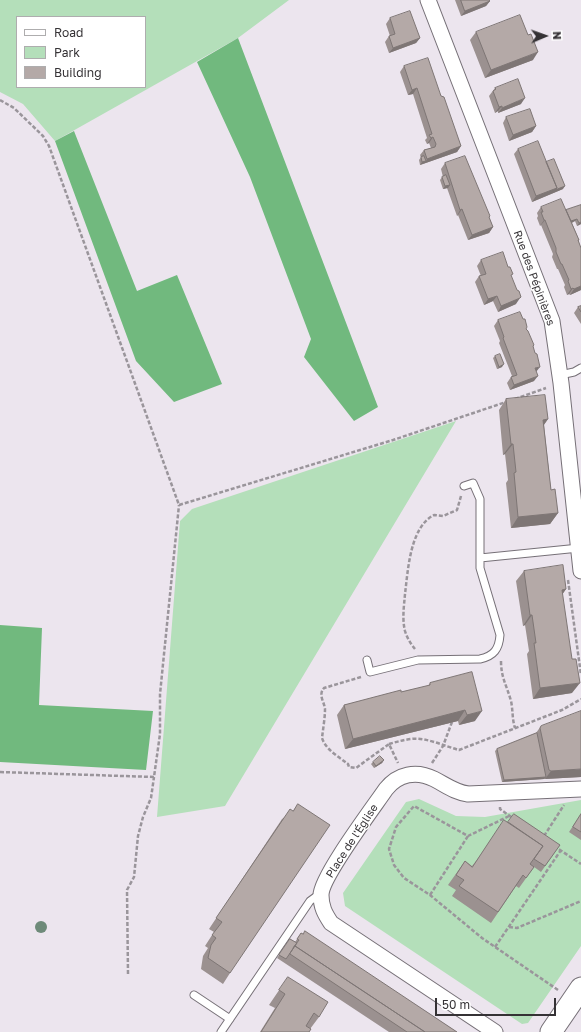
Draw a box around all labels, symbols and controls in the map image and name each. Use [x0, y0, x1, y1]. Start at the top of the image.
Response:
legend [16, 16, 146, 88]
north arrow [525, 16, 565, 56]
text: Road [54, 25, 83, 40]
text: N [551, 31, 564, 40]
text: Park [54, 45, 80, 60]
text: Building [54, 65, 102, 80]
street label: Rue des Pépinières [511, 229, 557, 327]
street label: Place de l'Église [323, 802, 381, 880]
scale bar [437, 990, 558, 1016]
text: 50 m [442, 997, 470, 1012]

